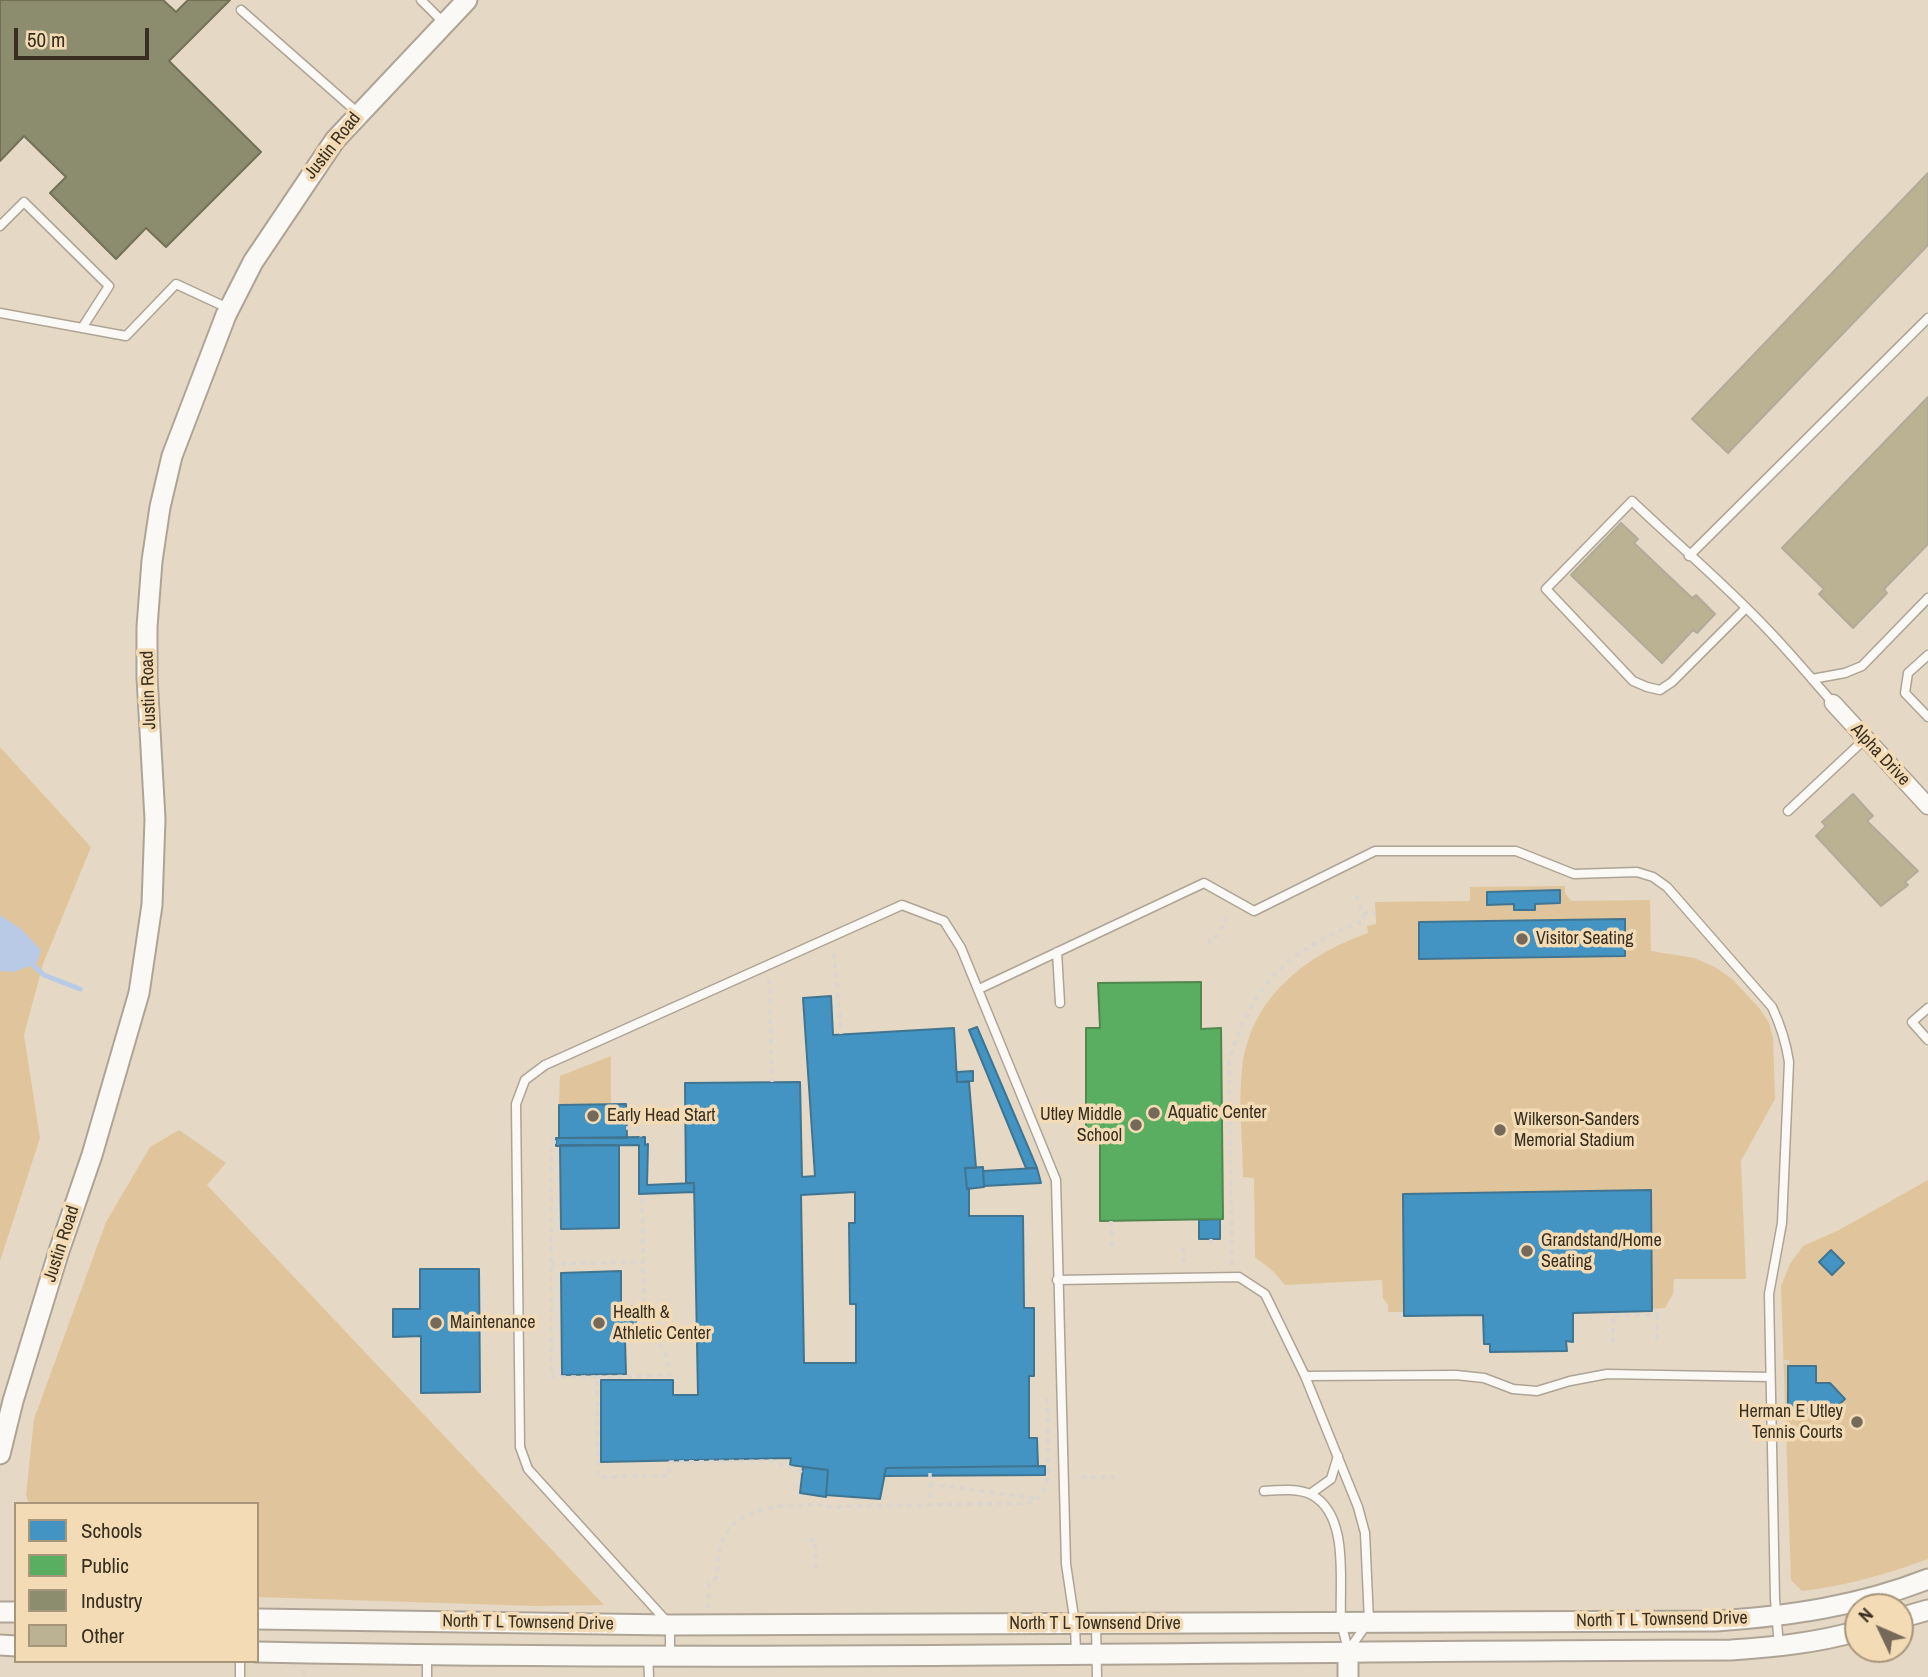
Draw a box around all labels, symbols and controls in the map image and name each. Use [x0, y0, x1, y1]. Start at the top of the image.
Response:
scale bar [18, 14, 152, 58]
text: 50 m [27, 25, 65, 54]
street label: Justin Road [300, 108, 366, 184]
street label: Justin Road [137, 650, 161, 730]
street label: Alpha Drive [1846, 719, 1914, 791]
place label: Visitor Seating [1536, 928, 1633, 950]
marker: Visitor Seating [1514, 931, 1530, 947]
place label: Aquatic Center [1168, 1102, 1266, 1124]
place label: Utley Middle School [1040, 1104, 1122, 1146]
place label: Early Head Start [607, 1105, 715, 1127]
marker: Aquatic Center [1146, 1105, 1162, 1121]
marker: Early Head Start [585, 1108, 601, 1124]
place label: Wilkerson-Sanders Memorial Stadium [1514, 1109, 1639, 1152]
marker: Utley Middle School [1128, 1117, 1144, 1133]
marker: Wilkerson-Sanders Memorial Stadium [1492, 1122, 1508, 1138]
street label: Justin Road [40, 1203, 84, 1285]
place label: Grandstand/Home Seating [1541, 1230, 1662, 1272]
marker: Grandstand/Home Seating [1519, 1243, 1535, 1259]
place label: Health & Athletic Center [613, 1302, 711, 1344]
place label: Maintenance [450, 1312, 535, 1334]
marker: Maintenance [428, 1315, 444, 1331]
marker: Health & Athletic Center [591, 1315, 607, 1331]
place label: Herman E Utley Tennis Courts [1739, 1401, 1843, 1444]
marker: Herman E Utley Tennis Courts [1849, 1414, 1865, 1430]
legend [14, 1502, 259, 1663]
text: Schools [81, 1516, 142, 1545]
text: Public [81, 1551, 129, 1580]
text: Industry [81, 1586, 142, 1615]
north arrow [1844, 1593, 1914, 1663]
text: N [1852, 1602, 1879, 1628]
street label: North T L Townsend Drive [1576, 1608, 1748, 1632]
street label: North T L Townsend Drive [442, 1611, 614, 1635]
street label: North T L Townsend Drive [1009, 1613, 1181, 1635]
text: Other [81, 1621, 124, 1650]

